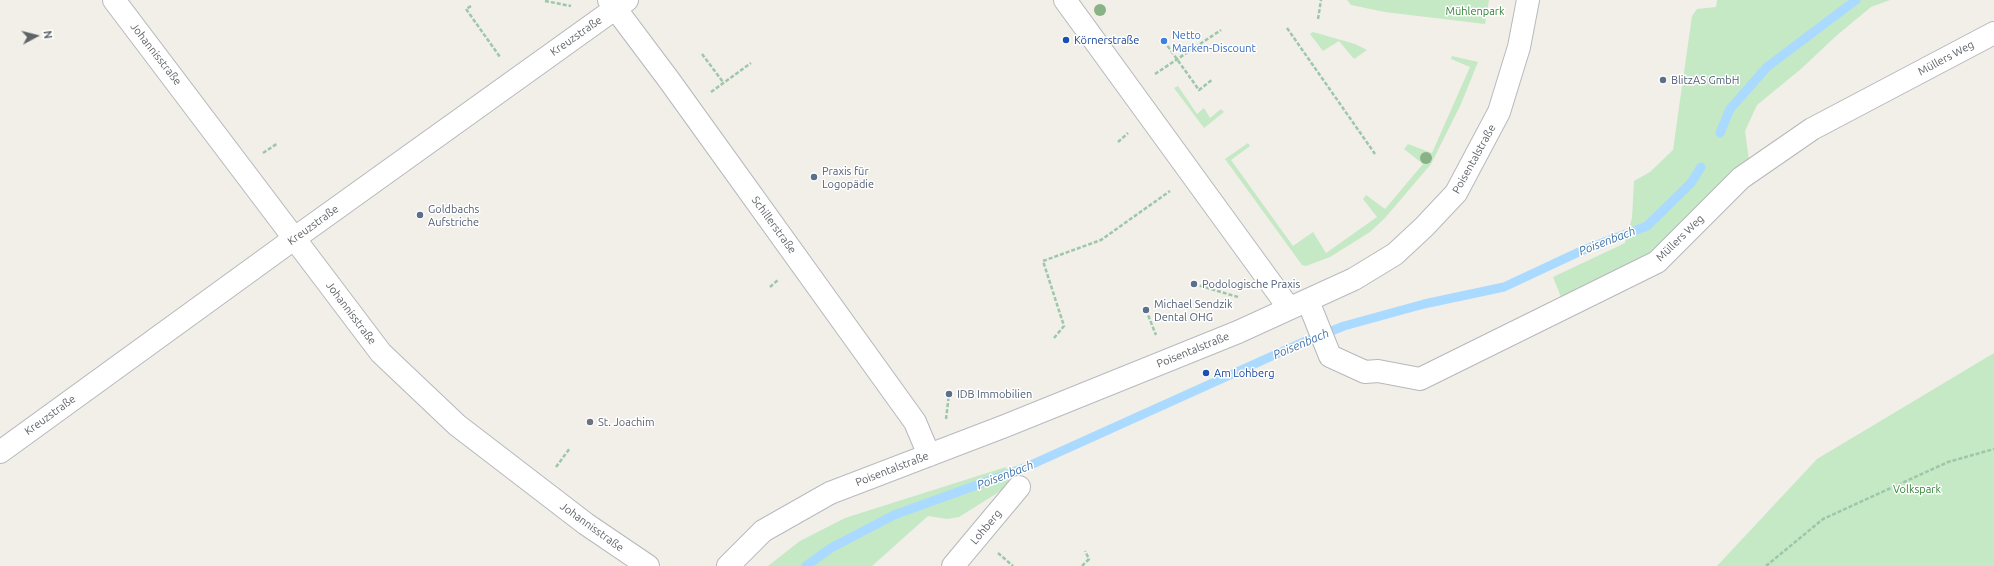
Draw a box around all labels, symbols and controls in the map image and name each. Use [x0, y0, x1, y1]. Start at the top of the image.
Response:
park label: Mühlenpark [1445, 4, 1505, 18]
street label: Kreuzstraße [548, 13, 604, 59]
north arrow [16, 16, 56, 56]
street label: Johannisstraße [128, 20, 184, 88]
place label: Netto Marken-Discount [1172, 28, 1256, 54]
text: N [41, 30, 54, 39]
place label: Körnerstraße [1074, 33, 1139, 47]
marker: Körnerstraße [1061, 35, 1071, 45]
marker: Netto Marken-Discount [1159, 36, 1169, 46]
street label: Müllers Weg [1916, 38, 1976, 78]
place label: BlitzAS GmbH [1671, 73, 1739, 87]
marker: BlitzAS GmbH [1658, 75, 1668, 85]
street label: Poisentalstraße [1450, 122, 1498, 196]
place label: Praxis für Logopädie [822, 164, 874, 190]
marker: Praxis für Logopädie [809, 172, 819, 182]
street label: Schillerstraße [749, 194, 799, 256]
street label: Kreuzstraße [285, 202, 341, 248]
place label: Goldbachs Aufstriche [428, 202, 479, 228]
marker: Goldbachs Aufstriche [415, 210, 425, 220]
street label: Müllers Weg [1653, 212, 1707, 264]
water label: Poisenbach [1577, 224, 1637, 258]
place label: Podologische Praxis [1202, 277, 1300, 291]
street label: Johannisstraße [323, 279, 379, 347]
marker: Podologische Praxis [1189, 279, 1199, 289]
place label: Michael Sendzik Dental OHG [1154, 297, 1233, 323]
marker: Michael Sendzik Dental OHG [1141, 305, 1151, 315]
water label: Poisenbach [1271, 326, 1331, 362]
street label: Poisentalstraße [1155, 329, 1231, 371]
place label: Am Lohberg [1214, 366, 1274, 380]
marker: Am Lohberg [1201, 368, 1211, 378]
place label: IDB Immobilien [957, 387, 1032, 401]
marker: IDB Immobilien [944, 389, 954, 399]
street label: Kreuzstraße [22, 392, 78, 438]
place label: St. Joachim [598, 415, 655, 429]
marker: St. Joachim [585, 417, 595, 427]
street label: Poisentalstraße [854, 449, 930, 489]
water label: Poisenbach [975, 458, 1035, 492]
park label: Volkspark [1893, 482, 1941, 496]
street label: Johannisstraße [558, 499, 626, 555]
street label: Lohberg [968, 507, 1004, 547]

